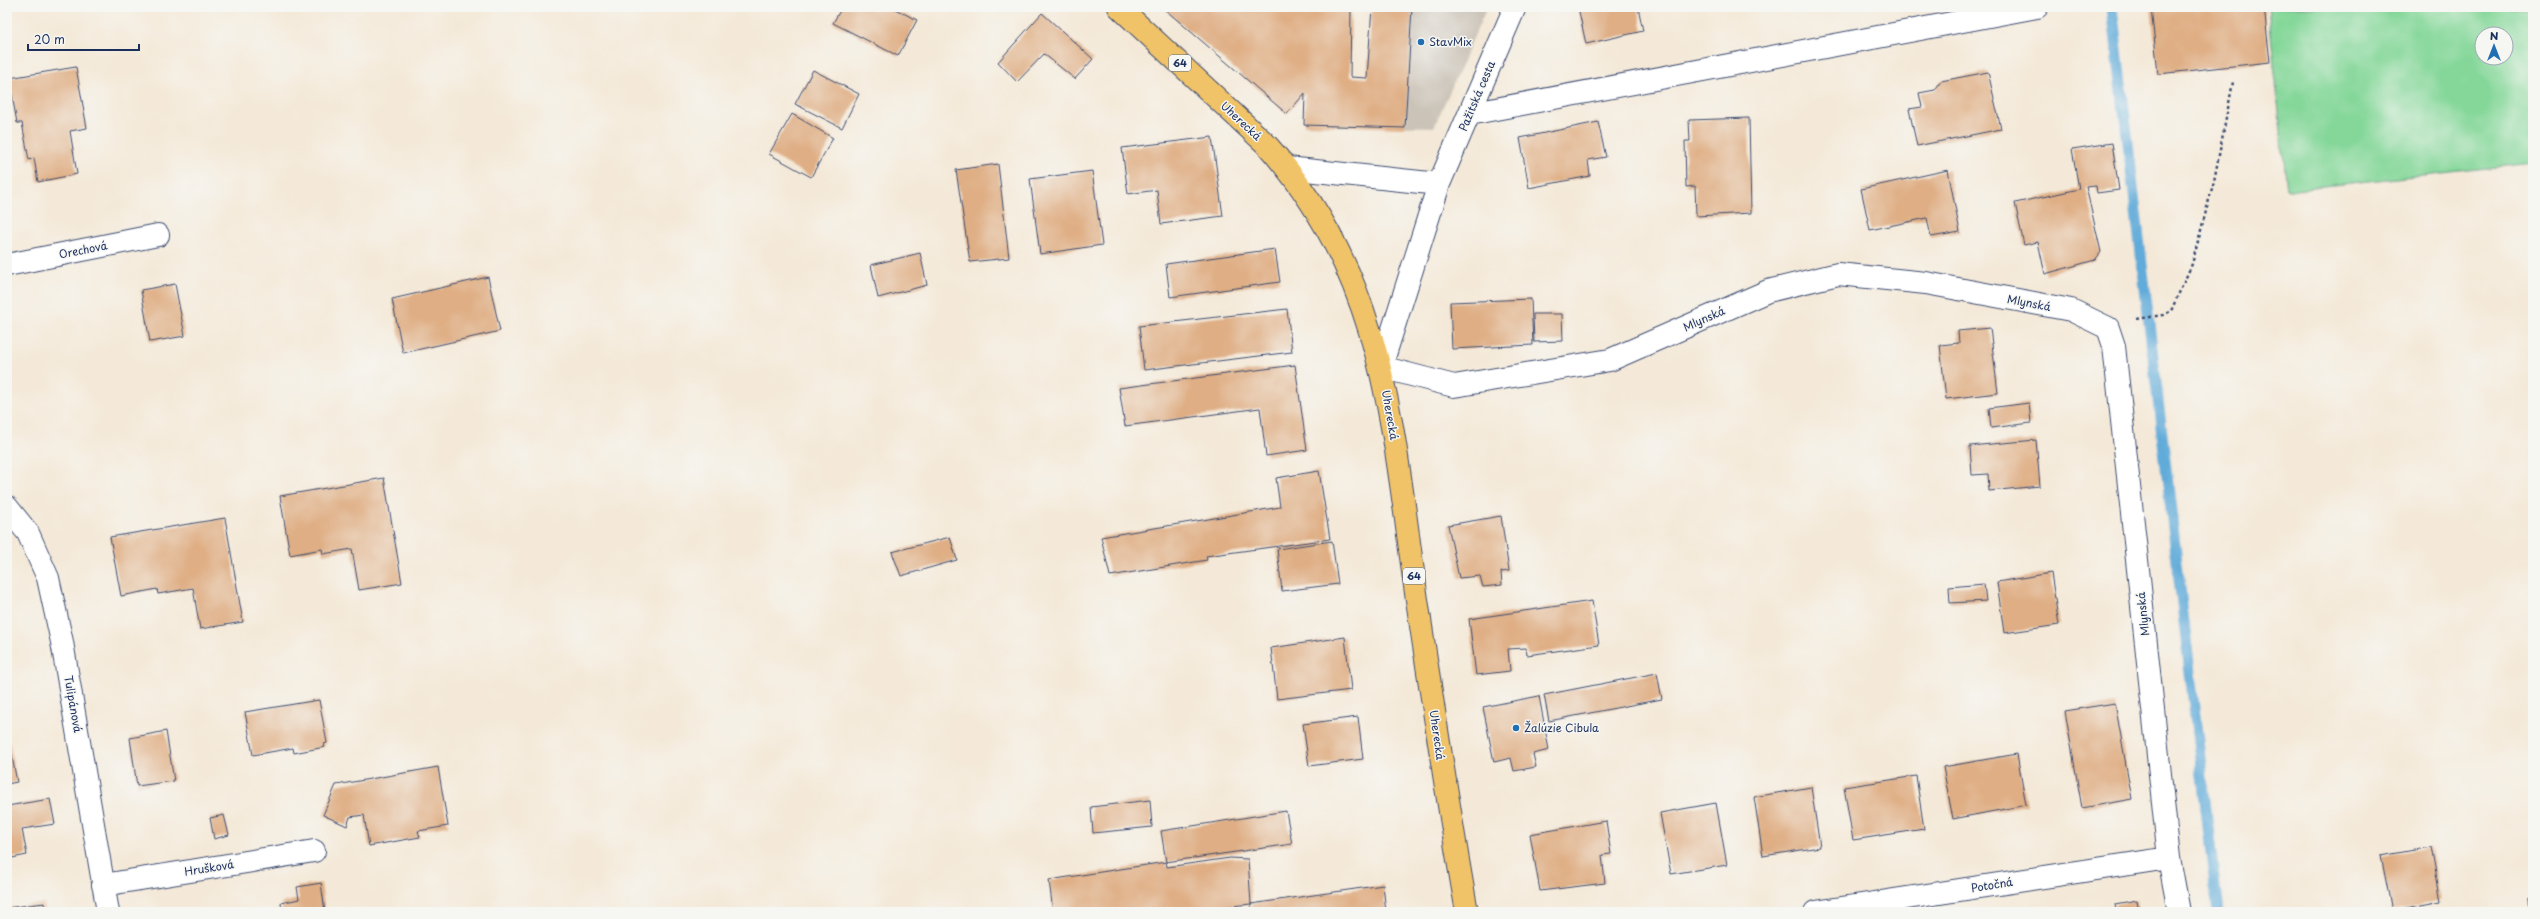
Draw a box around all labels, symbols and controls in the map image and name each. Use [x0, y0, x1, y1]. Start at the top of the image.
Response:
scale bar [28, 26, 139, 52]
north arrow [2474, 26, 2514, 66]
text: N [2490, 27, 2499, 44]
text: 20 m [34, 30, 65, 48]
place label: StavMix [1429, 33, 1472, 50]
marker: StavMix [1416, 37, 1426, 47]
road number: 64 [1169, 55, 1191, 71]
street label: Pažitská cesta [1454, 58, 1499, 134]
street label: Uherecká [1217, 97, 1266, 144]
street label: Orechová [57, 236, 109, 263]
street label: Mlynská [2006, 290, 2053, 315]
street label: Mlynská [1680, 302, 1728, 335]
street label: Uherecká [1378, 389, 1403, 441]
road number: 64 [1403, 568, 1425, 584]
street label: Mlynská [2132, 591, 2153, 637]
street label: Tulipánová [60, 674, 87, 734]
street label: Uherecká [1426, 709, 1449, 761]
place label: Žalúzie Cibula [1524, 719, 1599, 736]
marker: Žalúzie Cibula [1511, 723, 1521, 733]
street label: Hrušková [183, 855, 235, 880]
street label: Potočná [1970, 873, 2014, 896]

